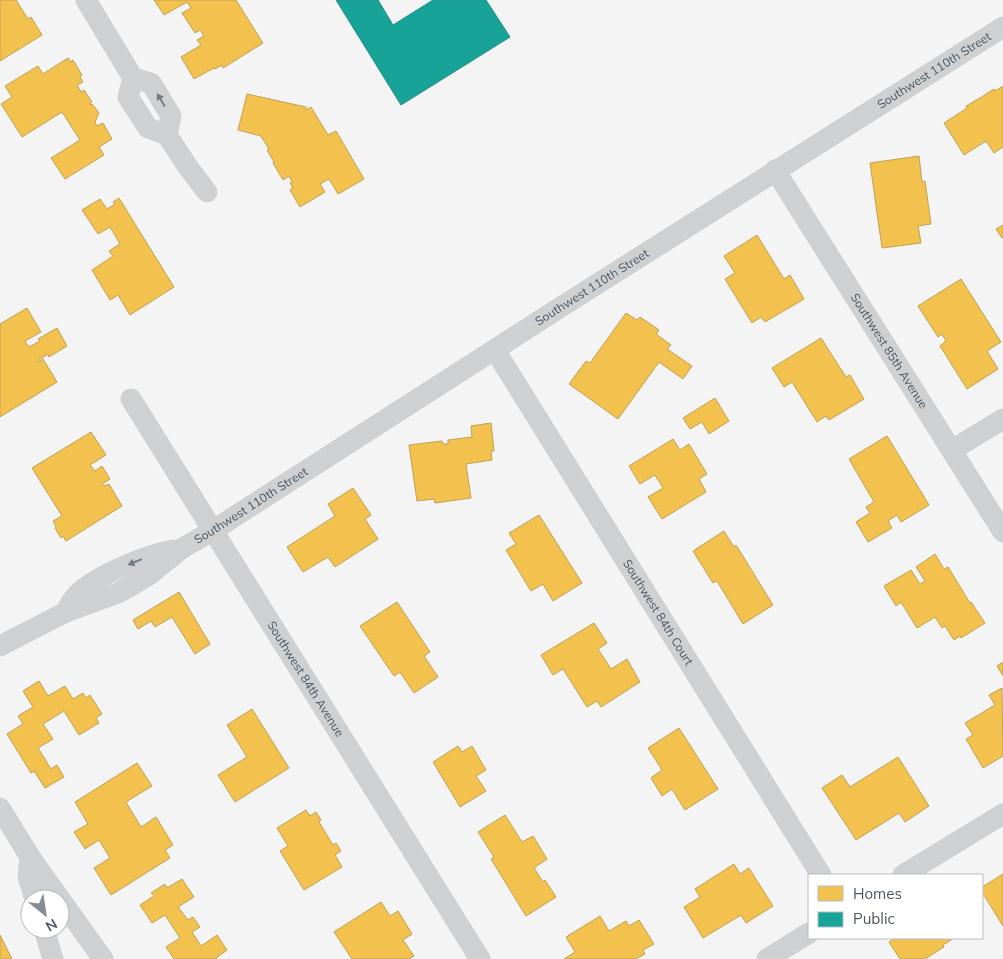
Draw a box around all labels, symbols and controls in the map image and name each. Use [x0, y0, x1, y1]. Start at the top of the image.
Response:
street label: Southwest 110th Street [874, 29, 994, 112]
one-way arrow [157, 93, 166, 106]
street label: Southwest 110th Street [532, 245, 651, 329]
street label: Southwest 85th Avenue [848, 290, 931, 411]
street label: Southwest 110th Street [191, 464, 310, 547]
street label: Southwest 84th Court [620, 557, 697, 668]
one-way arrow [128, 559, 142, 567]
street label: Southwest 84th Avenue [264, 618, 348, 739]
legend [808, 874, 983, 939]
text: Homes [853, 884, 902, 903]
north arrow [20, 889, 70, 939]
text: Public [853, 909, 895, 928]
text: N [42, 915, 61, 936]

